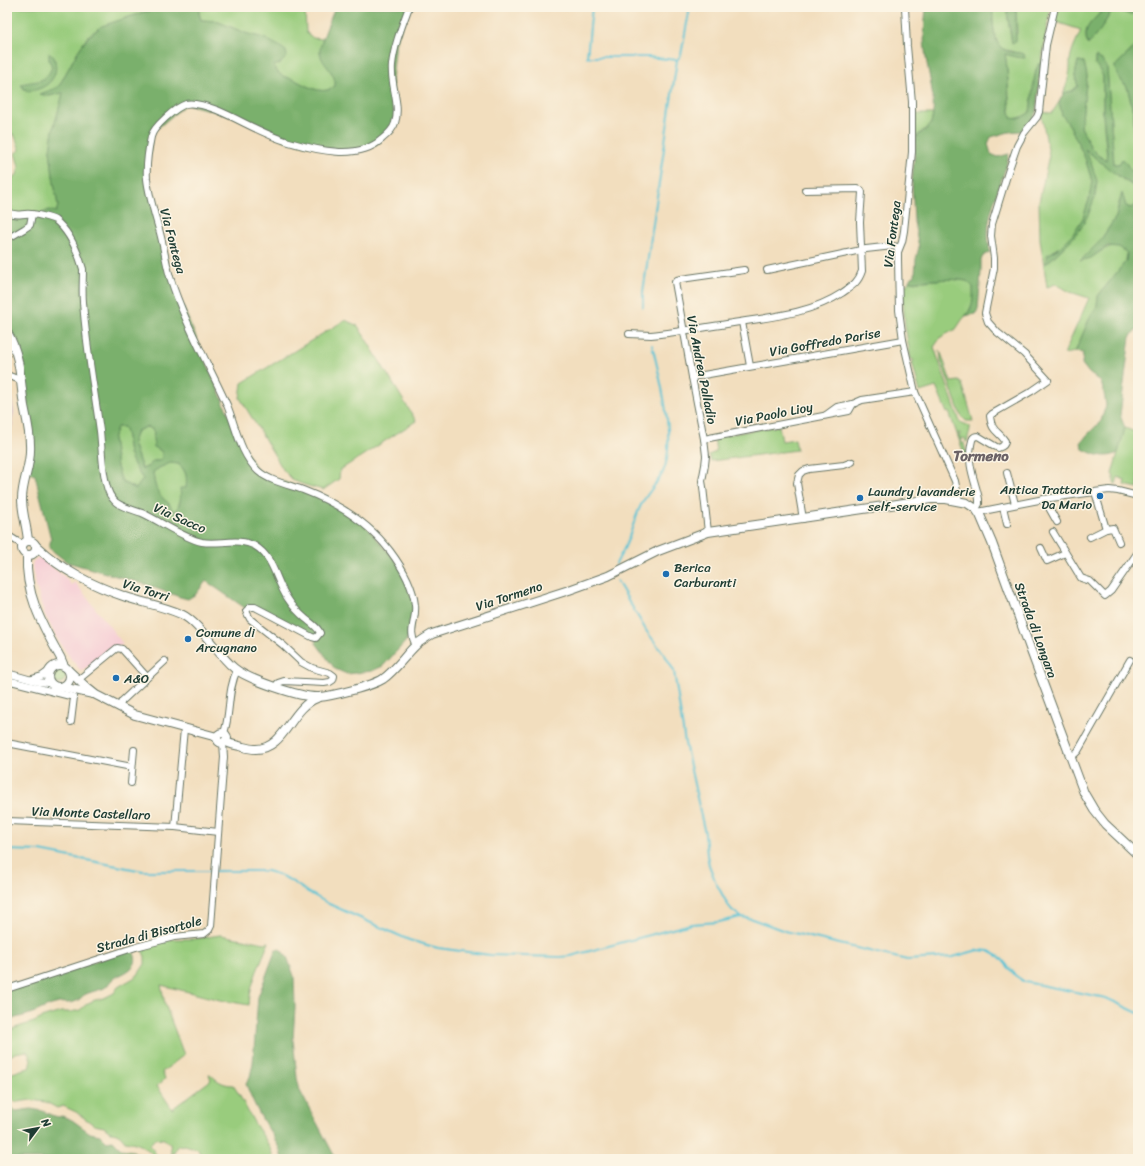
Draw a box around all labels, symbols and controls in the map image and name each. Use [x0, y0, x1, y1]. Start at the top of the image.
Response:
street label: Via Fontega [876, 199, 908, 269]
street label: Via Fontega [153, 206, 193, 277]
street label: Via Andrea Palladio [680, 314, 724, 427]
street label: Via Goffredo Parise [768, 321, 883, 363]
street label: Via Paolo Lioy [733, 395, 815, 433]
district label: Tormeno [953, 443, 1009, 469]
place label: Antica Trattoria Da Mario [999, 478, 1092, 516]
place label: Laundry lavanderie self-service [867, 480, 976, 518]
marker: Antica Trattoria Da Mario [1095, 491, 1105, 501]
marker: Laundry lavanderie self-service [855, 493, 865, 503]
street label: Via Sacco [150, 496, 210, 540]
place label: Berica Carburanti [674, 556, 736, 594]
marker: Berica Carburanti [661, 569, 671, 579]
street label: Via Torri [120, 572, 173, 608]
street label: Via Tormeno [473, 574, 546, 618]
street label: Strada di Longara [1008, 579, 1064, 682]
place label: Comune di Arcugnano [195, 621, 257, 659]
marker: Comune di Arcugnano [183, 634, 193, 644]
place label: A&O [123, 667, 149, 690]
marker: A&O [111, 673, 121, 683]
street label: Via Monte Castellaro [31, 799, 151, 827]
street label: Strada di Bisortole [94, 909, 205, 959]
north arrow [18, 1108, 58, 1148]
text: N [35, 1114, 56, 1132]

